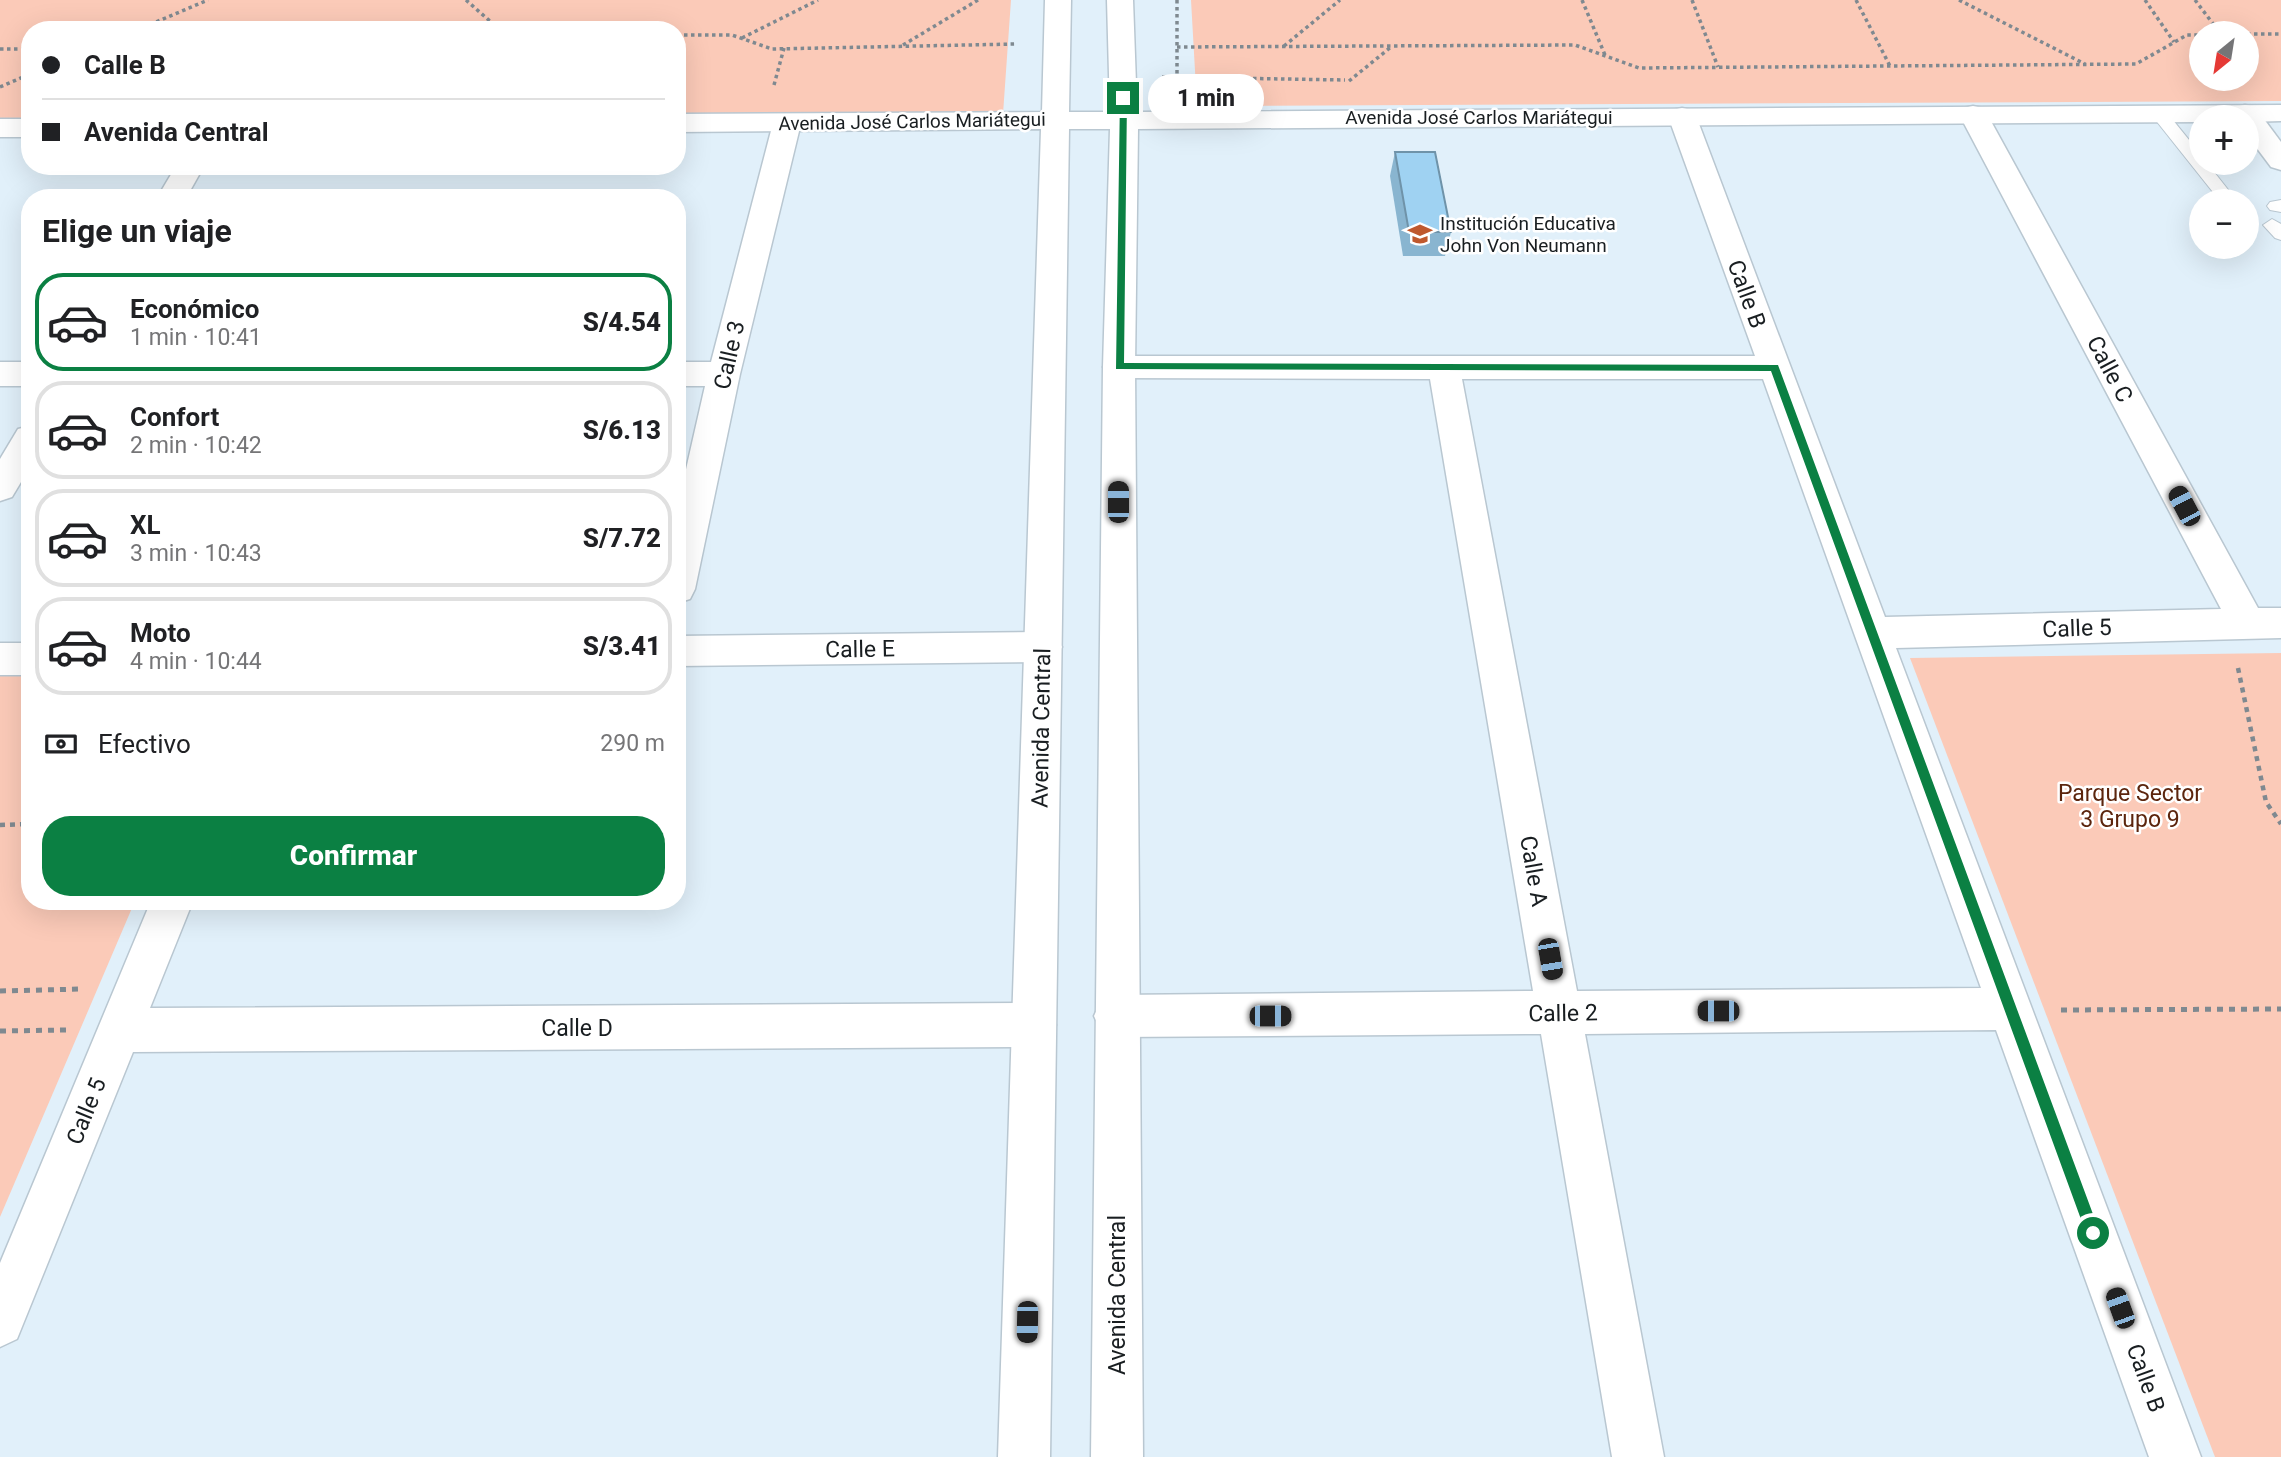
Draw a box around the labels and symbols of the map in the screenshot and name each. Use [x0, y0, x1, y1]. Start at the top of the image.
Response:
north arrow [2189, 21, 2259, 91]
callout: 1 min [1148, 74, 1263, 122]
route end [1107, 82, 1139, 114]
street label: Avenida José Carlos Mariátegui [1345, 106, 1613, 129]
street label: Avenida José Carlos Mariátegui [778, 108, 1046, 135]
place label: Institución Educativa John Von Neumann [1440, 212, 1616, 257]
school or university icon: Institución Educativa John Von Neumann [1406, 220, 1434, 248]
street label: Calle B [1722, 256, 1771, 332]
street label: Calle 3 [709, 318, 750, 392]
street label: Calle C [2081, 331, 2138, 407]
car [1108, 481, 1129, 523]
car [2165, 483, 2204, 529]
street label: Calle 5 [2042, 614, 2112, 643]
street label: Calle E [825, 635, 895, 664]
street label: Avenida Central [1027, 648, 1056, 808]
park label: Parque Sector 3 Grupo 9 [2058, 780, 2202, 833]
street label: Calle A [1514, 833, 1553, 909]
car [1537, 936, 1564, 982]
street label: Calle 2 [1528, 999, 1598, 1028]
car [1698, 1001, 1740, 1022]
car [1250, 1006, 1292, 1027]
street label: Calle D [541, 1015, 613, 1042]
street label: Calle 5 [61, 1074, 112, 1148]
street label: Avenida Central [1104, 1215, 1131, 1375]
route start [2077, 1217, 2109, 1249]
car [2103, 1285, 2138, 1331]
car [1017, 1301, 1038, 1343]
street label: Calle B [2121, 1340, 2170, 1416]

